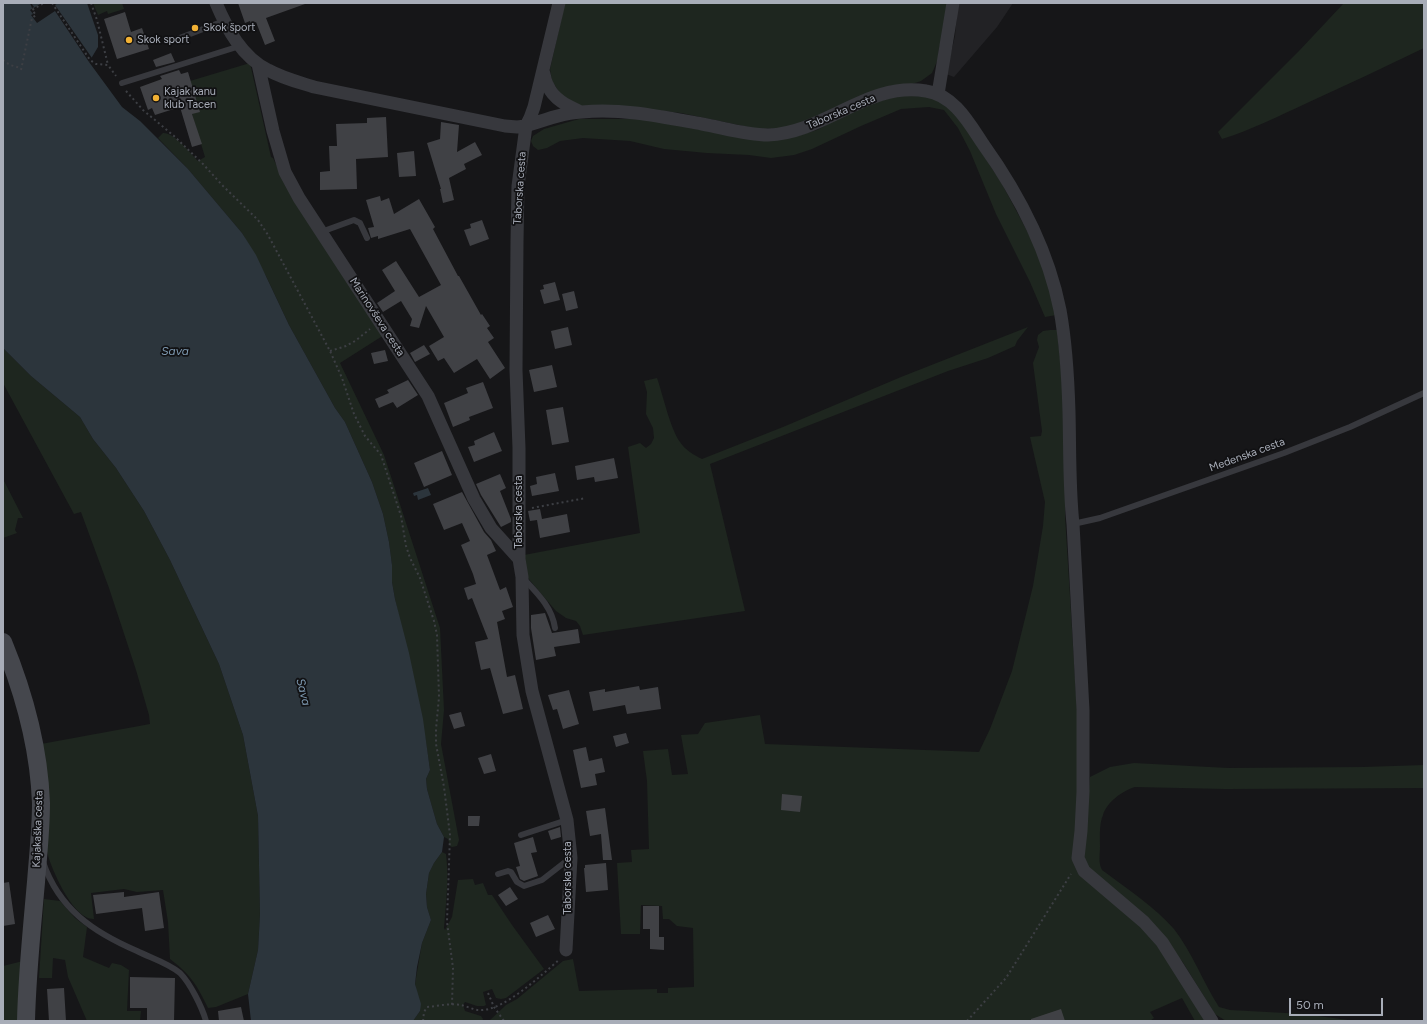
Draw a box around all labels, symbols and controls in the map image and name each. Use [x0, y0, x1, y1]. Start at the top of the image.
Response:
place label: Skok šport [203, 21, 255, 35]
marker: Skok šport [190, 23, 200, 33]
place label: Skok sport [137, 33, 189, 47]
marker: Skok sport [124, 35, 134, 45]
place label: Kajak kanu klub Tacen [164, 85, 216, 111]
street label: Taborska cesta [805, 92, 877, 132]
marker: Kajak kanu klub Tacen [151, 93, 161, 103]
street label: Taborska cesta [511, 151, 529, 225]
street label: Marinovševa cesta [347, 275, 407, 359]
water label: Sava [161, 344, 189, 358]
street label: Medenska cesta [1207, 435, 1287, 475]
street label: Taborska cesta [512, 475, 526, 549]
water label: Sava [293, 677, 313, 707]
street label: Kajakaška cesta [30, 790, 46, 868]
street label: Taborska cesta [561, 841, 575, 915]
scale bar [1291, 990, 1385, 1016]
text: 50 m [1296, 998, 1324, 1012]

